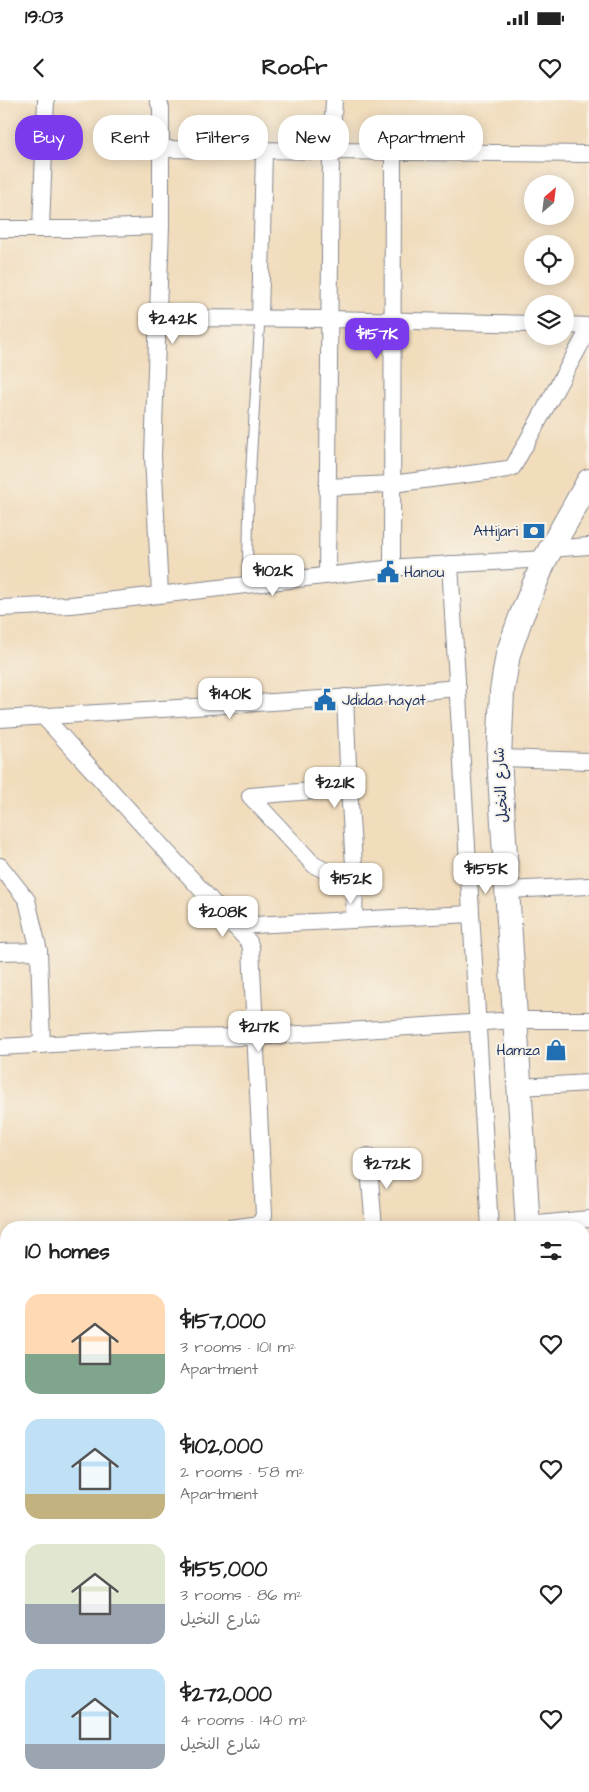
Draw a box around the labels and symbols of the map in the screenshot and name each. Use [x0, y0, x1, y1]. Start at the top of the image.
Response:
north arrow [524, 175, 574, 225]
pin: $242K [138, 302, 208, 345]
pin: $157K [342, 318, 412, 360]
bank icon: Attijari [521, 518, 547, 544]
place label: Attijari [473, 521, 519, 542]
pin: $102K [238, 554, 308, 597]
public building icon: Hanou [375, 559, 401, 585]
place label: Hanou [404, 562, 445, 583]
pin: $140K [195, 678, 265, 720]
public building icon: Jdidaa hayat [312, 687, 338, 713]
place label: Jdidaa hayat [342, 690, 426, 712]
street label: شارع النخيل [489, 747, 513, 823]
pin: $221K [300, 766, 370, 809]
pin: $155K [451, 852, 521, 895]
pin: $152K [316, 862, 386, 905]
pin: $208K [188, 896, 258, 938]
pin: $217K [224, 1010, 294, 1053]
shop icon: Hamza [543, 1037, 569, 1063]
place label: Hamza [497, 1040, 540, 1061]
pin: $272K [352, 1148, 422, 1190]

